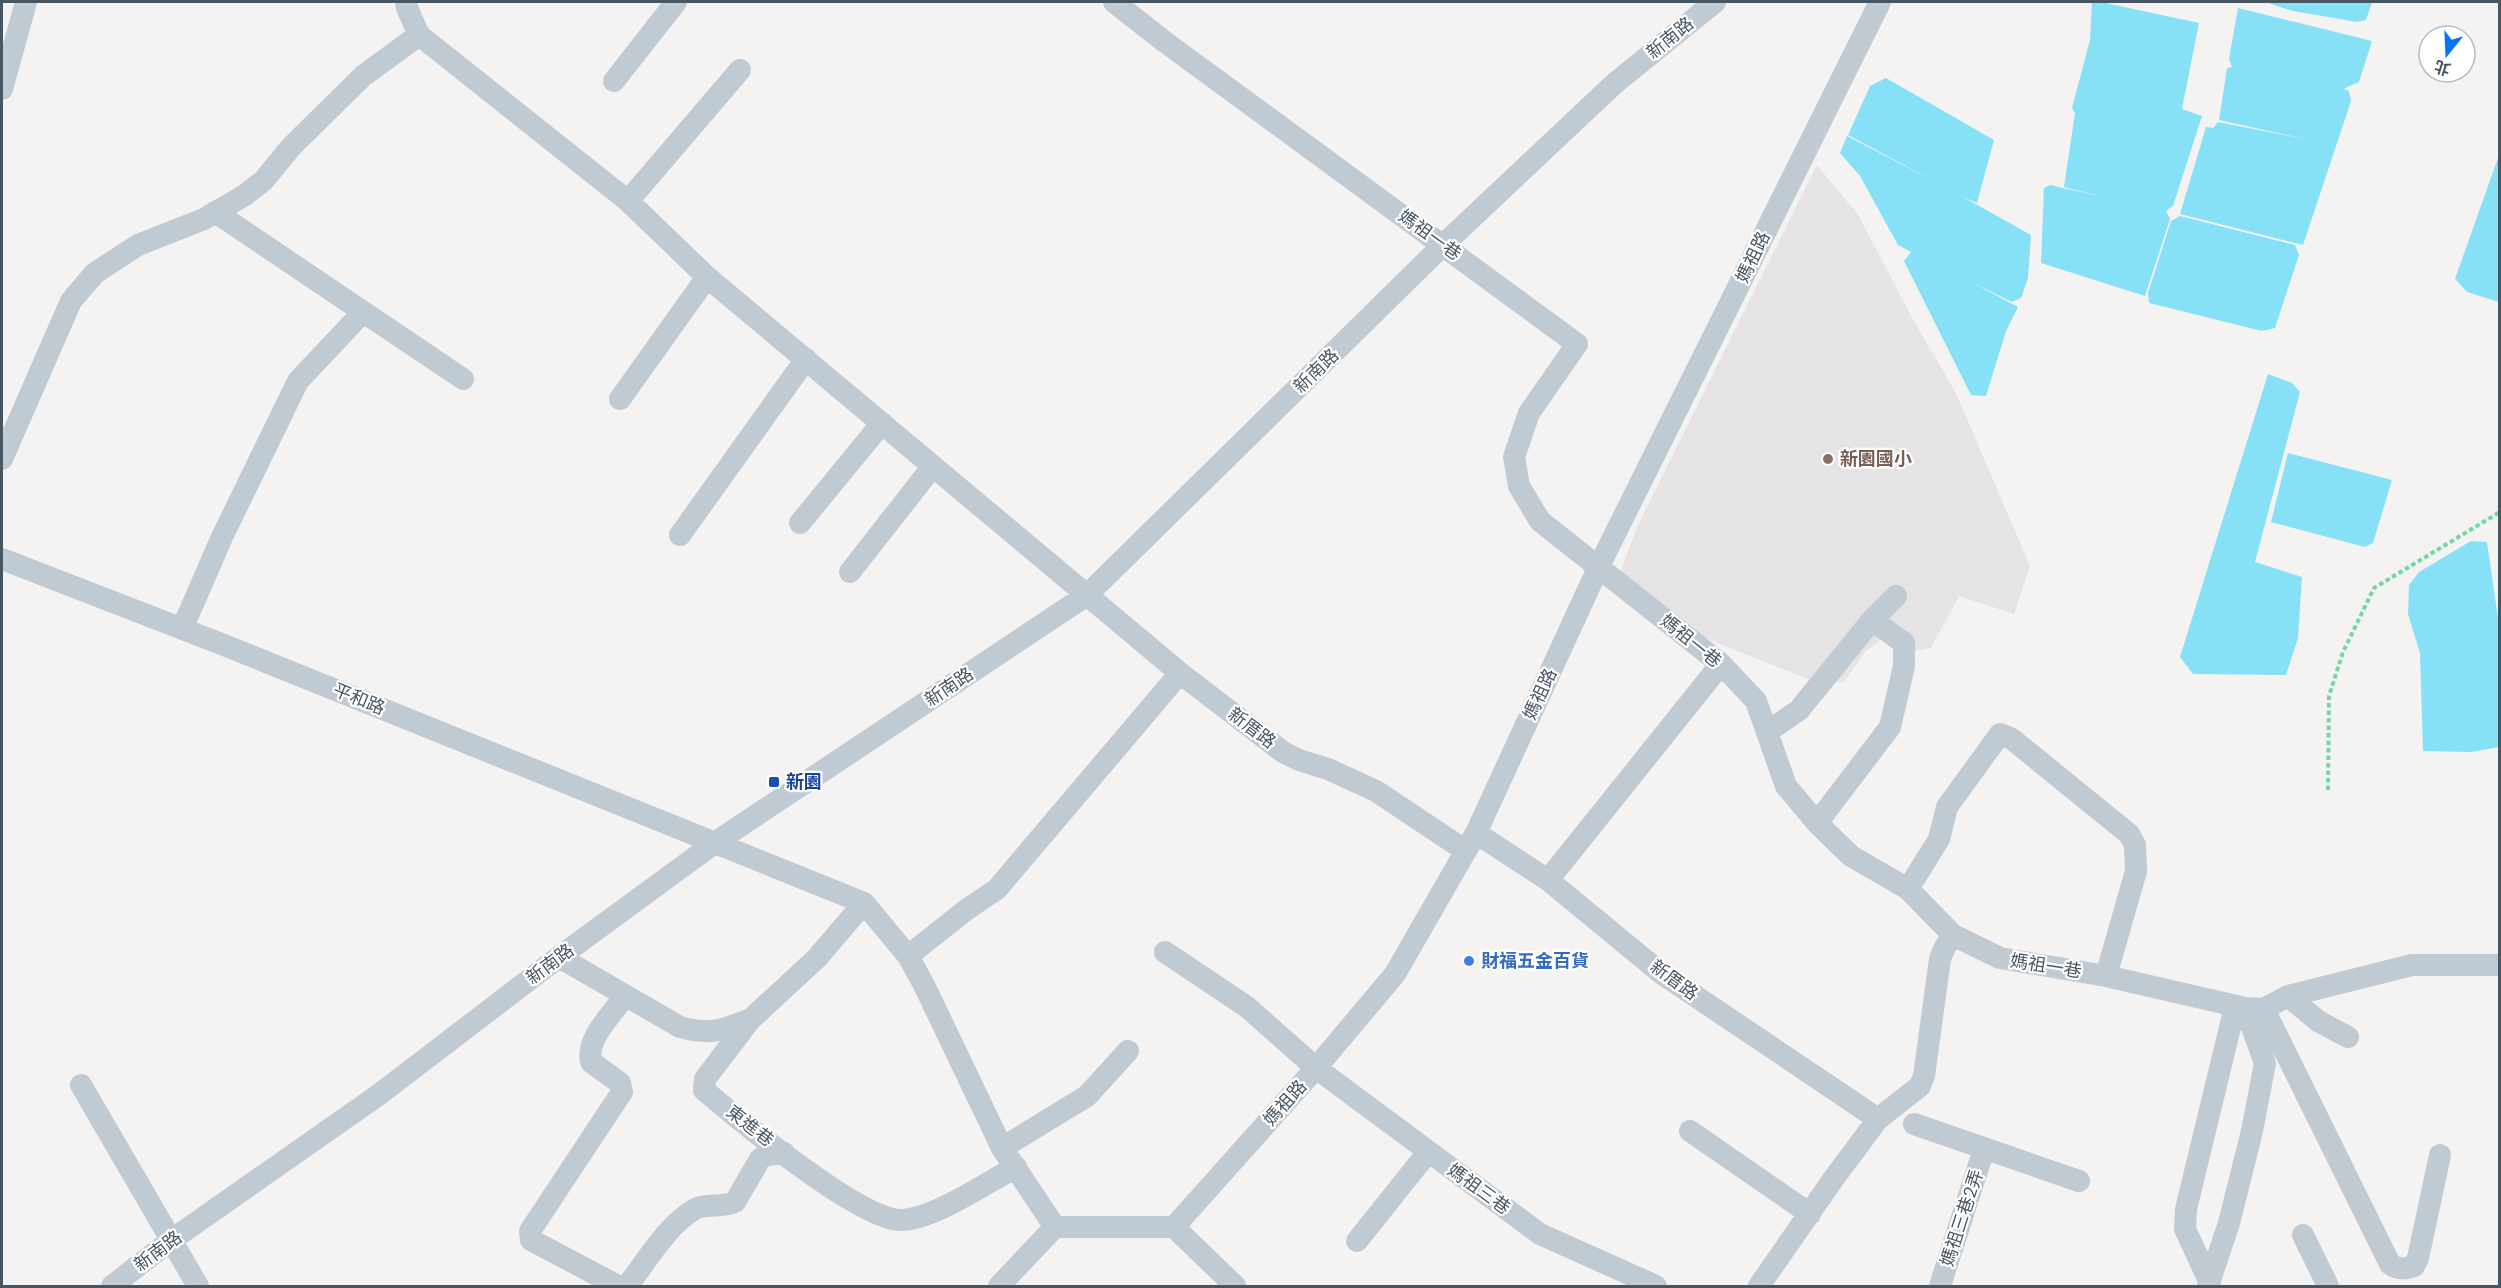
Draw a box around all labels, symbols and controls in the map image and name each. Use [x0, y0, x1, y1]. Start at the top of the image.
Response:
street label: 新南路 [1641, 12, 1699, 64]
north arrow [2417, 24, 2477, 84]
text: 北 [2432, 55, 2453, 80]
street label: 媽祖一巷 [1394, 204, 1466, 266]
street label: 媽祖路 [1730, 227, 1776, 287]
street label: 新南路 [1288, 344, 1344, 398]
place label: 新園國小 [1840, 447, 1912, 471]
marker: 新園國小 [1821, 452, 1835, 466]
street label: 媽祖一巷 [1655, 609, 1727, 673]
street label: 新南路 [920, 662, 978, 712]
street label: 媽祖路 [1518, 664, 1562, 724]
street label: 平和路 [329, 678, 389, 720]
street label: 新厝路 [1223, 702, 1281, 754]
place label: 新園 [786, 770, 822, 794]
marker: 新園 [767, 775, 781, 789]
street label: 新南路 [521, 938, 579, 990]
place label: 財福五金百貨 [1481, 949, 1589, 973]
street label: 媽祖一巷 [2009, 949, 2083, 983]
marker: 財福五金百貨 [1462, 954, 1476, 968]
street label: 新厝路 [1645, 954, 1703, 1006]
street label: 媽祖路 [1258, 1075, 1312, 1131]
street label: 東進巷 [721, 1100, 779, 1152]
street label: 媽祖三巷 [1443, 1158, 1515, 1220]
street label: 媽祖三巷2弄 [1935, 1167, 1989, 1269]
street label: 新南路 [129, 1225, 187, 1277]

